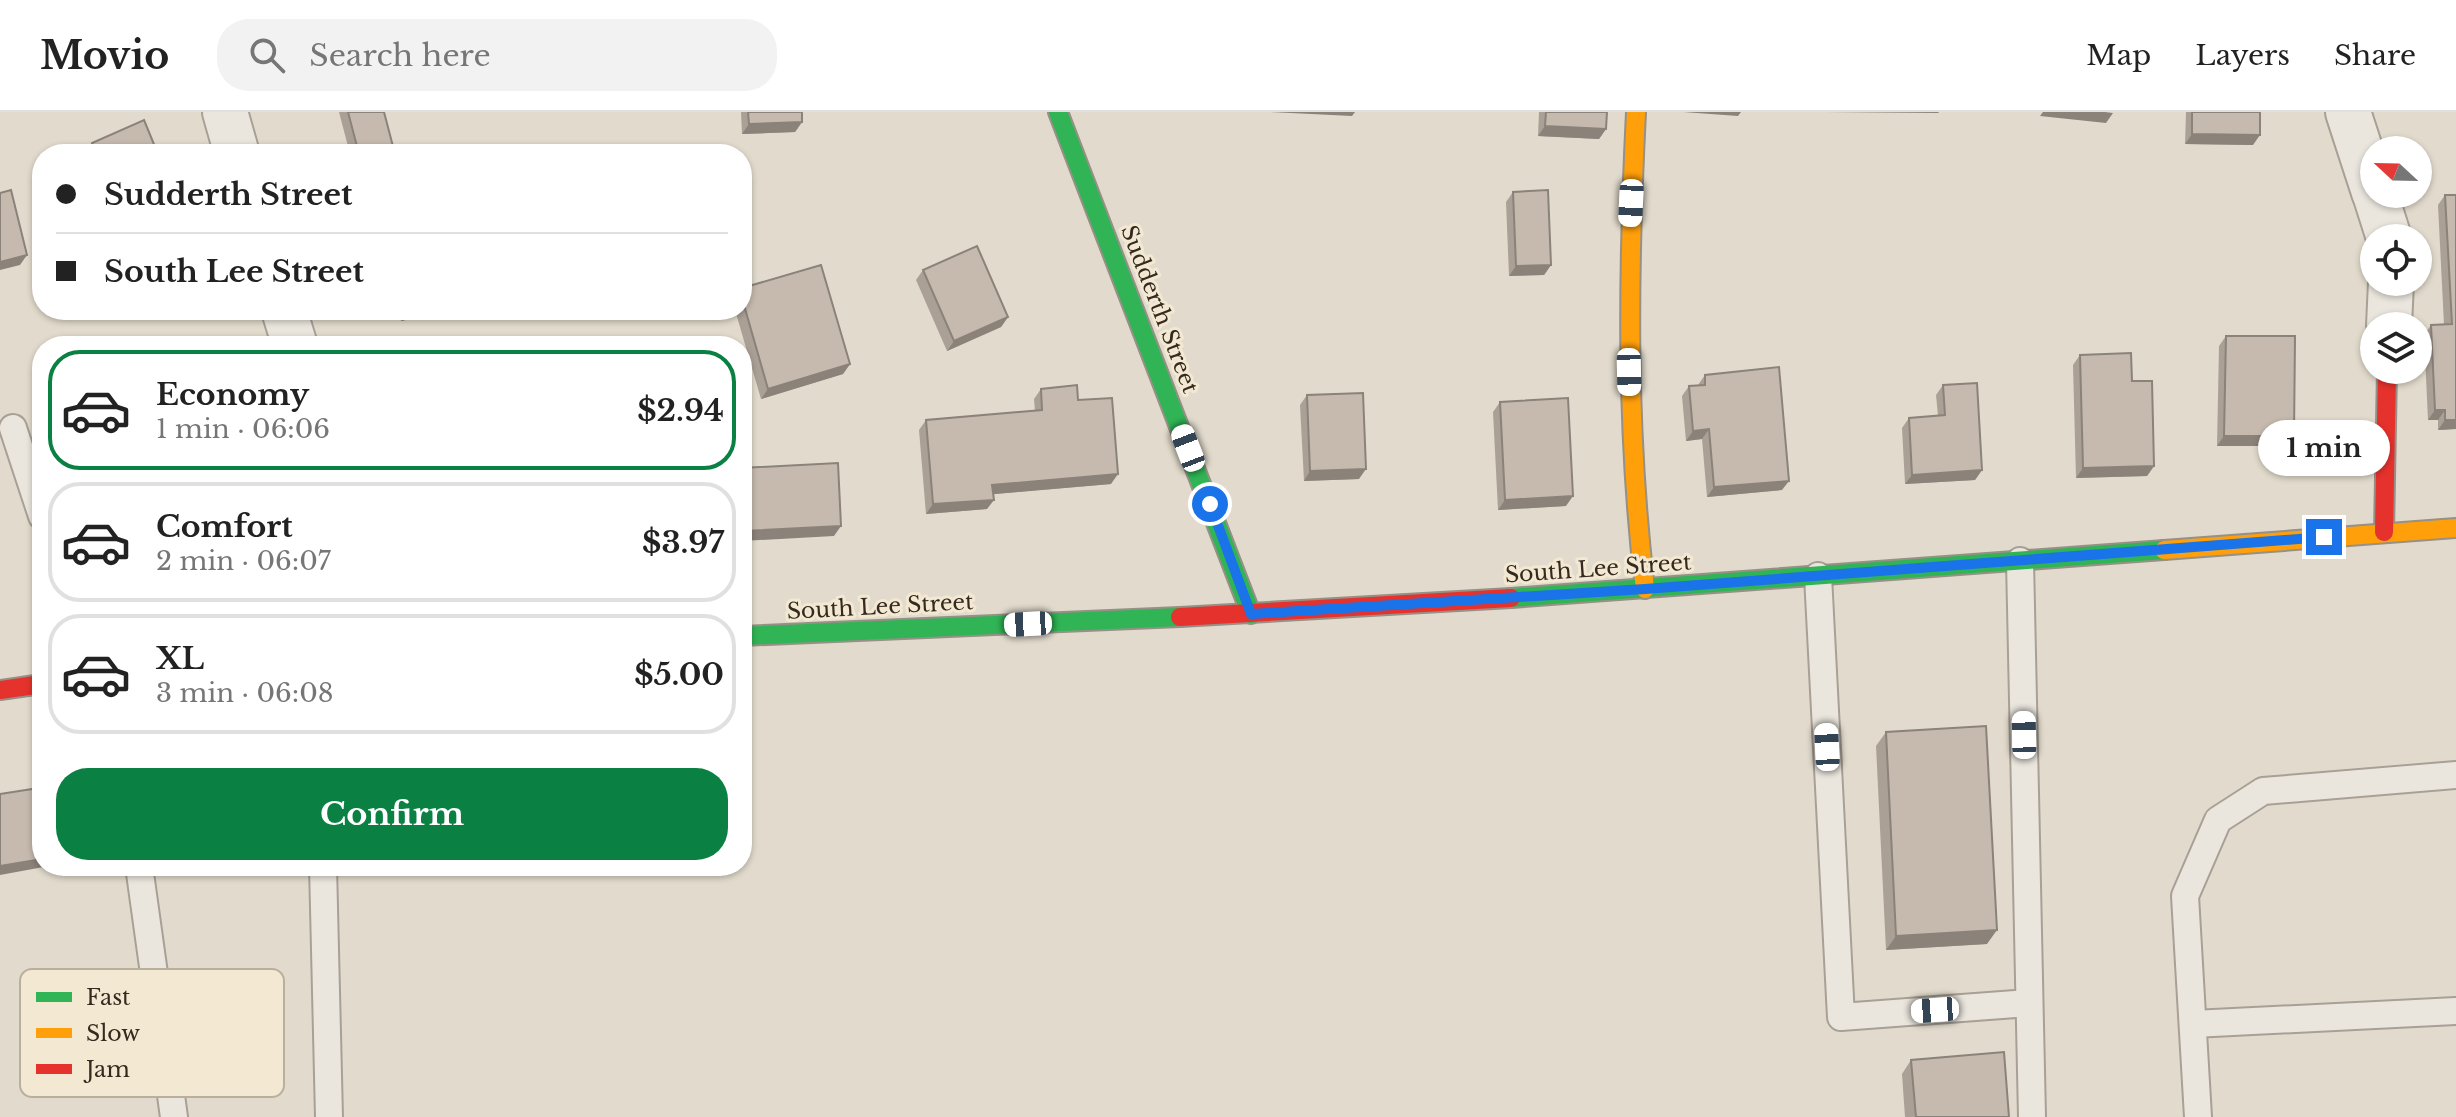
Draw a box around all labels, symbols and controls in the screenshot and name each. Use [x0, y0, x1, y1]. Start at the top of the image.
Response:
search box [217, 19, 777, 91]
text: Movio [40, 32, 169, 79]
icon: search [245, 33, 289, 77]
text: Search here [309, 37, 491, 74]
text: Map [2086, 38, 2151, 73]
text: Layers [2195, 38, 2290, 73]
text: Share [2334, 38, 2416, 73]
north arrow [2360, 136, 2432, 208]
map controls [2360, 136, 2432, 384]
text: Sudderth Street [104, 176, 353, 213]
car [1618, 178, 1644, 228]
street label: Sudderth Street [1115, 221, 1204, 398]
button: locate [2360, 224, 2432, 296]
text: South Lee Street [104, 253, 364, 290]
button: layers [2360, 312, 2432, 384]
car [1617, 348, 1641, 396]
icon: car [60, 374, 132, 446]
text: Economy [156, 376, 309, 413]
text: $2.94 [637, 392, 724, 429]
text: 1 min · 06:06 [156, 413, 330, 445]
car [1168, 421, 1208, 475]
callout: 1 min [2258, 421, 2390, 477]
text: 1 min [2286, 432, 2362, 464]
route start [1192, 486, 1228, 522]
icon: car [60, 506, 132, 578]
text: Comfort [156, 508, 293, 545]
route end [2306, 519, 2342, 555]
text: $3.97 [642, 524, 724, 561]
text: 2 min · 06:07 [156, 545, 331, 577]
street label: South Lee Street [1504, 548, 1693, 588]
street label: South Lee Street [786, 588, 975, 625]
car [1003, 611, 1053, 637]
icon: car [60, 638, 132, 710]
text: XL [156, 640, 204, 677]
text: $5.00 [634, 656, 724, 693]
text: 3 min · 06:08 [156, 677, 334, 709]
car [2012, 711, 2036, 759]
car [1814, 722, 1840, 772]
button: Confirm [56, 768, 728, 860]
legend [20, 969, 284, 1097]
text: Fast [86, 984, 131, 1011]
car [1910, 996, 1960, 1024]
text: Slow [86, 1020, 140, 1047]
text: Jam [83, 1056, 130, 1083]

